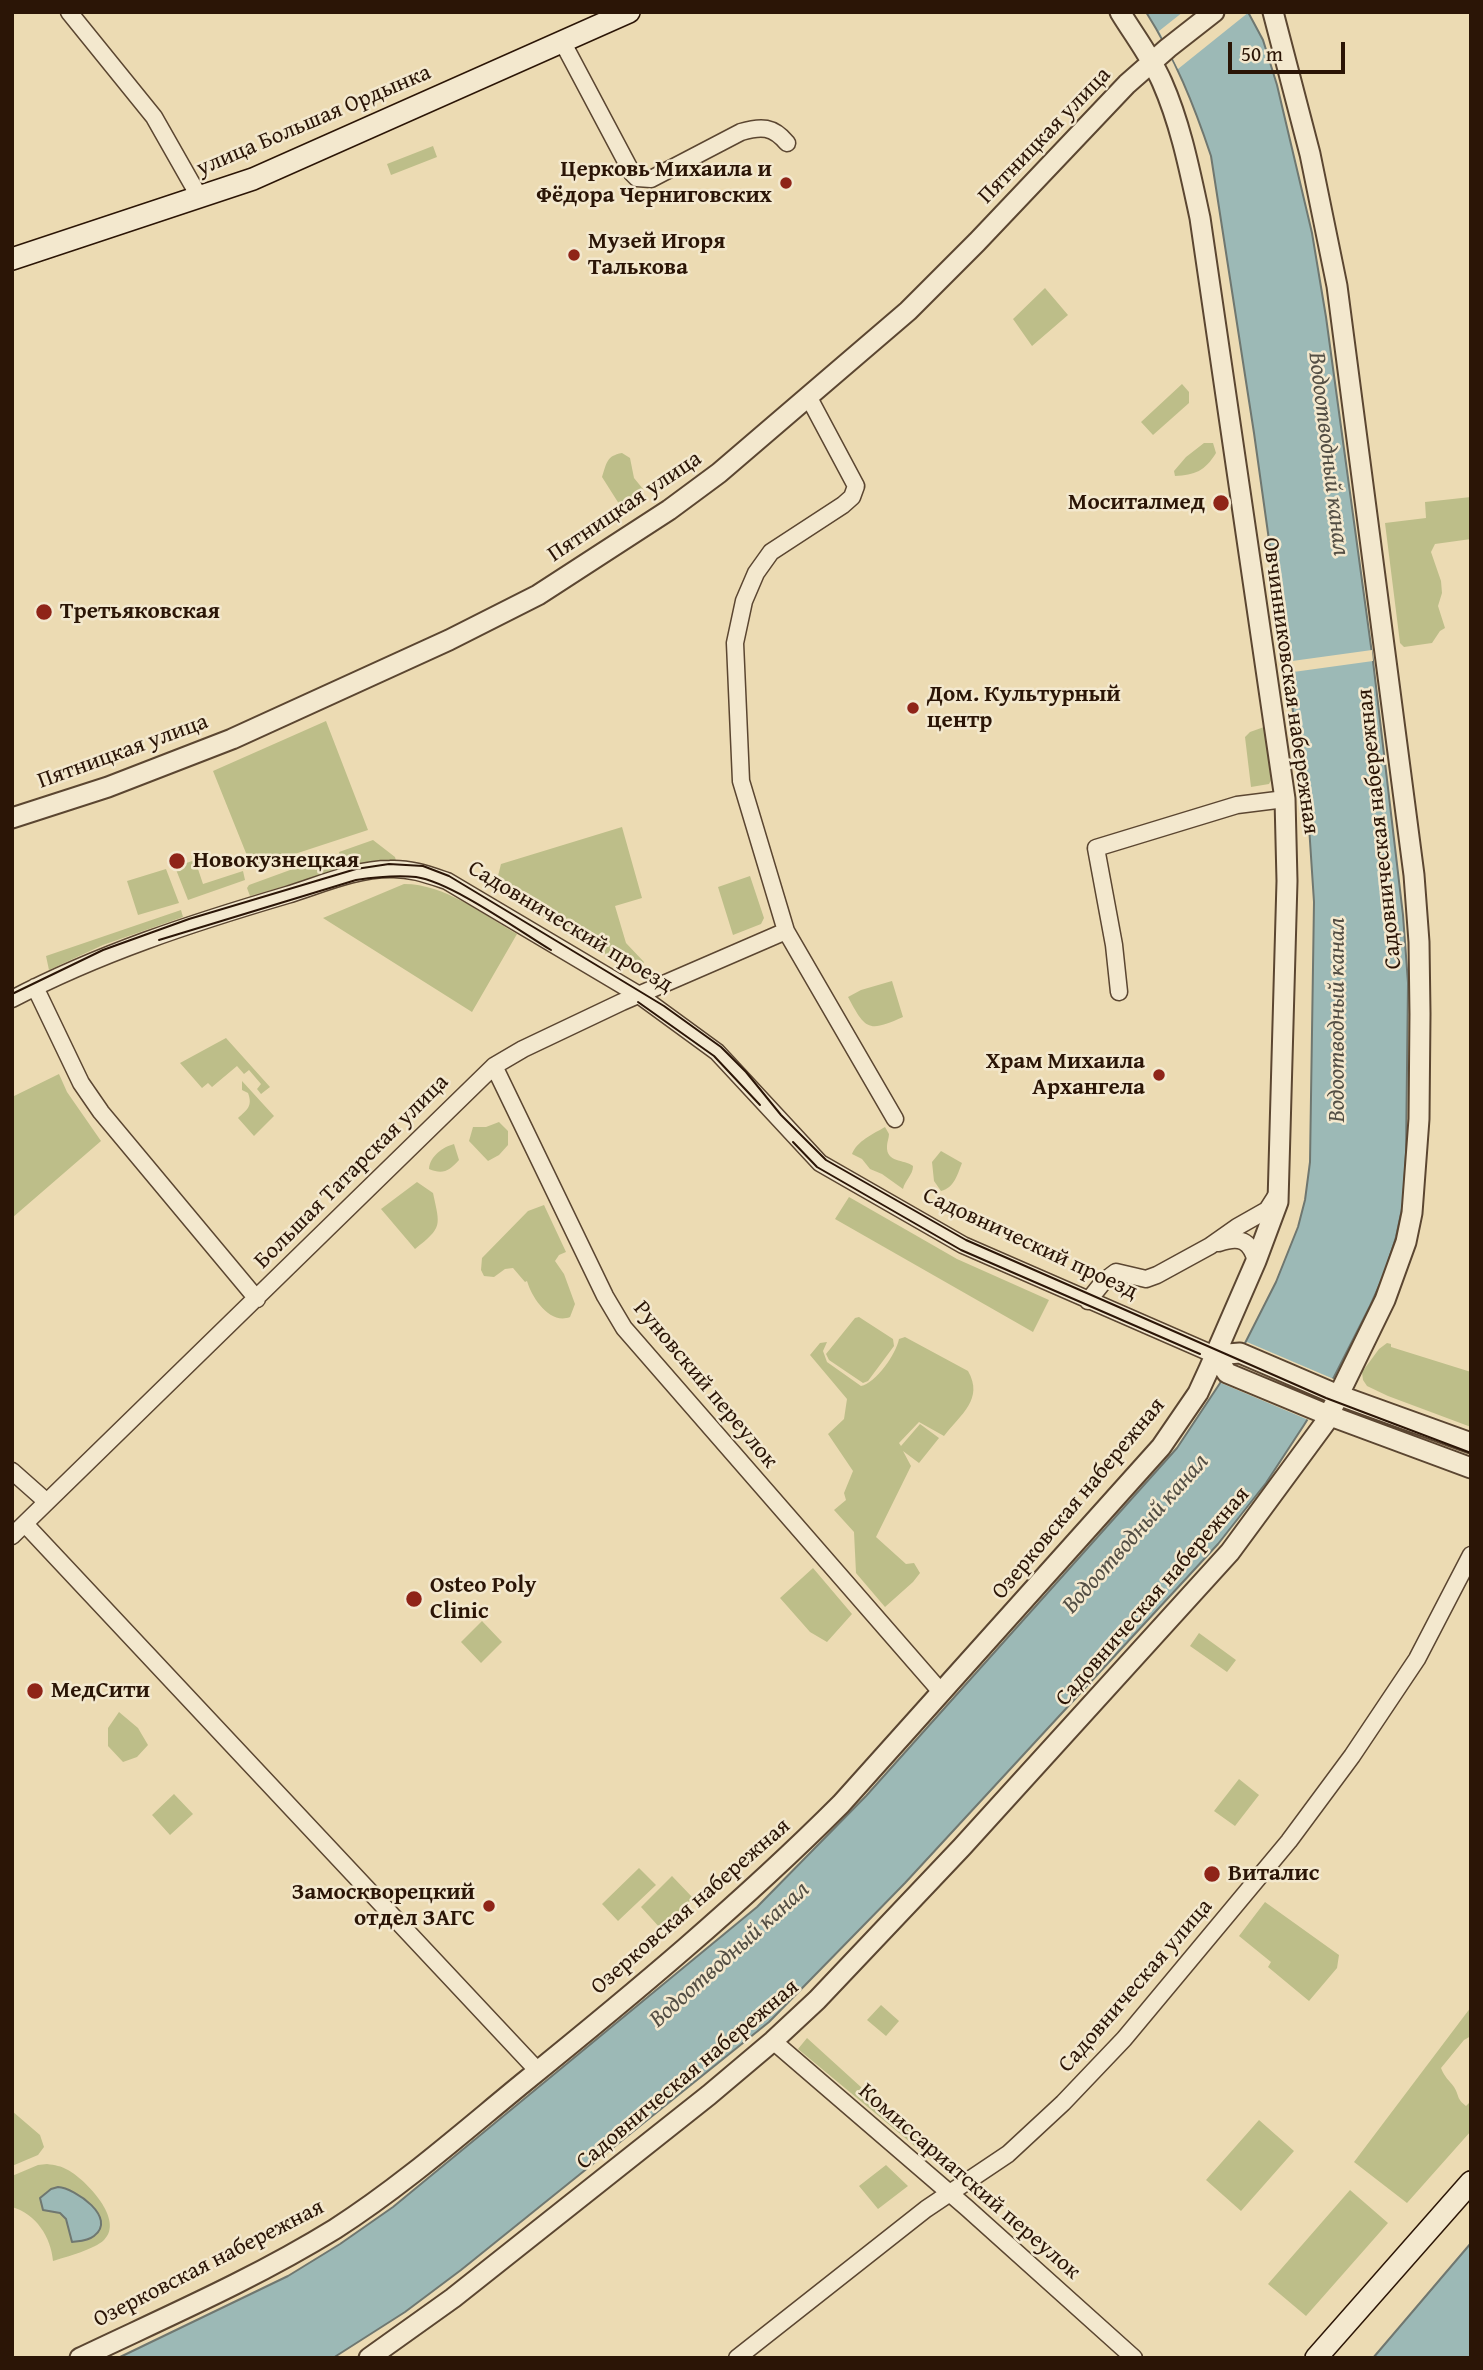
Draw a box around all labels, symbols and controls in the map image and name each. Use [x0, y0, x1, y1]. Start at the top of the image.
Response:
scale bar [1231, 28, 1348, 72]
text: 50 m [1241, 38, 1283, 69]
street label: улица Большая Ордынка [193, 59, 435, 183]
street label: Пятницкая улица [973, 62, 1117, 210]
place label: Церковь Михаила и Фёдора Черниговских [536, 156, 772, 210]
marker: Церковь Михаила и Фёдора Черниговских [778, 175, 794, 191]
place label: Музей Игоря Талькова [588, 228, 725, 282]
marker: Музей Игоря Талькова [566, 247, 582, 263]
water label: Водоотводный канал [1301, 351, 1355, 557]
street label: Пятницкая улица [543, 445, 707, 569]
place label: Моситалмед [1068, 489, 1205, 517]
marker: Моситалмед [1211, 493, 1231, 513]
street label: Овчинниковская набережная [1256, 536, 1324, 836]
place label: Третьяковская [60, 598, 220, 626]
marker: Третьяковская [34, 602, 54, 622]
place label: Дом. Культурный центр [927, 681, 1121, 735]
street label: Садовническая набережная [1352, 687, 1408, 971]
marker: Дом. Культурный центр [905, 700, 921, 716]
street label: Пятницкая улица [34, 708, 212, 796]
place label: Новокузнецкая [193, 847, 359, 875]
marker: Новокузнецкая [167, 851, 187, 871]
street label: Садовнический проезд [463, 855, 677, 999]
water label: Водоотводный канал [1324, 918, 1352, 1122]
place label: Храм Михаила Архангела [986, 1048, 1145, 1102]
marker: Храм Михаила Архангела [1151, 1067, 1167, 1083]
street label: Большая Татарская улица [249, 1069, 455, 1275]
street label: Садовнический проезд [918, 1182, 1142, 1306]
street label: Руновский переулок [627, 1296, 783, 1474]
street label: Озерковская набережная [987, 1393, 1171, 1605]
water label: Водоотводный канал [1057, 1448, 1215, 1620]
street label: Садовническая набережная [1050, 1482, 1256, 1712]
place label: Osteo Poly Clinic [430, 1572, 536, 1626]
marker: Osteo Poly Clinic [404, 1589, 424, 1609]
place label: МедСити [51, 1677, 150, 1705]
marker: МедСити [25, 1681, 45, 1701]
street label: Озерковская набережная [586, 1813, 796, 2001]
place label: Виталис [1228, 1860, 1319, 1888]
marker: Виталис [1202, 1864, 1222, 1884]
water label: Водоотводный канал [644, 1876, 816, 2034]
place label: Замоскворецкий отдел ЗАГС [292, 1879, 475, 1933]
street label: Садовническая улица [1053, 1894, 1219, 2078]
marker: Замоскворецкий отдел ЗАГС [481, 1898, 497, 1914]
street label: Садовническая набережная [571, 1974, 805, 2176]
street label: Комиссариатский переулок [852, 2078, 1086, 2286]
street label: Озерковская набережная [89, 2194, 329, 2334]

